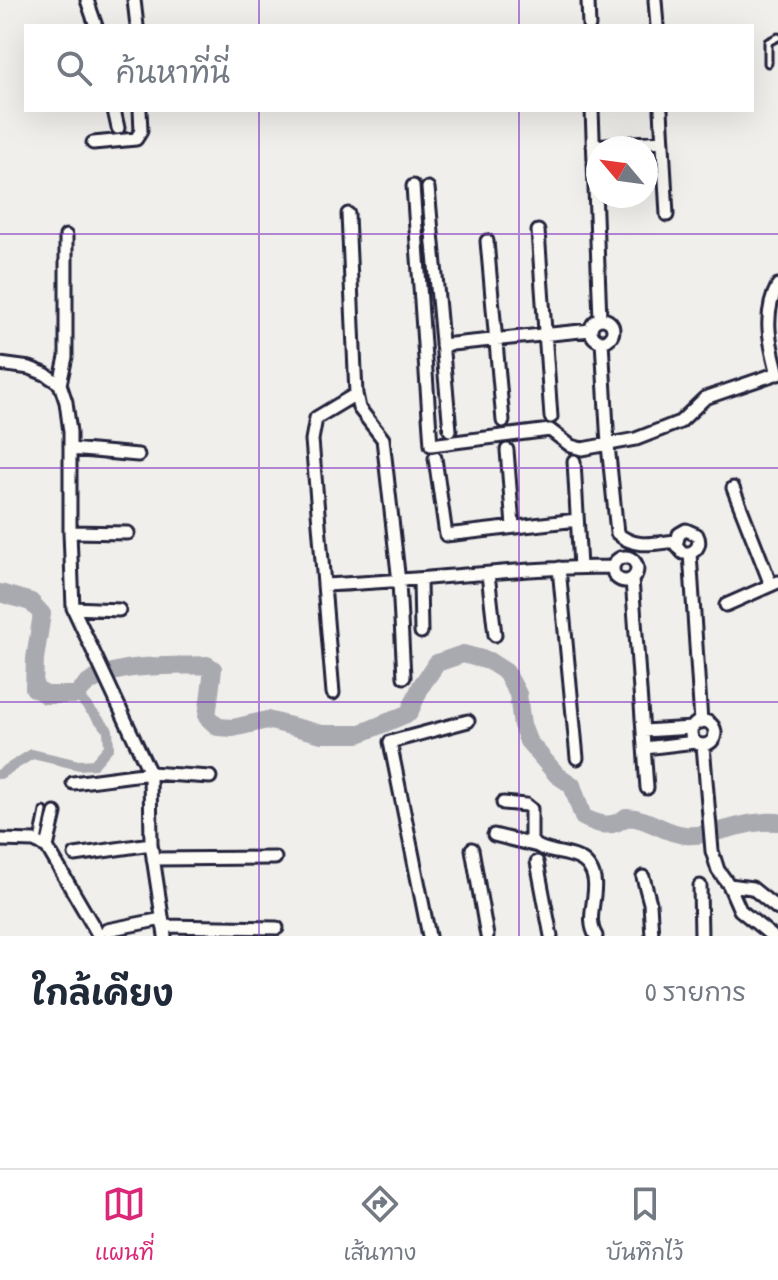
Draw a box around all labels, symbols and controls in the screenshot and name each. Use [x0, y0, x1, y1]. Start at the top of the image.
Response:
search box [24, 24, 754, 112]
icon: search [52, 46, 96, 90]
text: ค้นหาที่นี่ [116, 52, 230, 92]
north arrow [586, 136, 658, 208]
text: ใกล้เคียง [32, 970, 174, 1016]
text: 0 รายการ [645, 974, 746, 1009]
tab: แผนที่ [95, 1182, 154, 1268]
tab: เส้นทาง [344, 1182, 416, 1268]
tab: บันทึกไว้ [606, 1182, 683, 1268]

